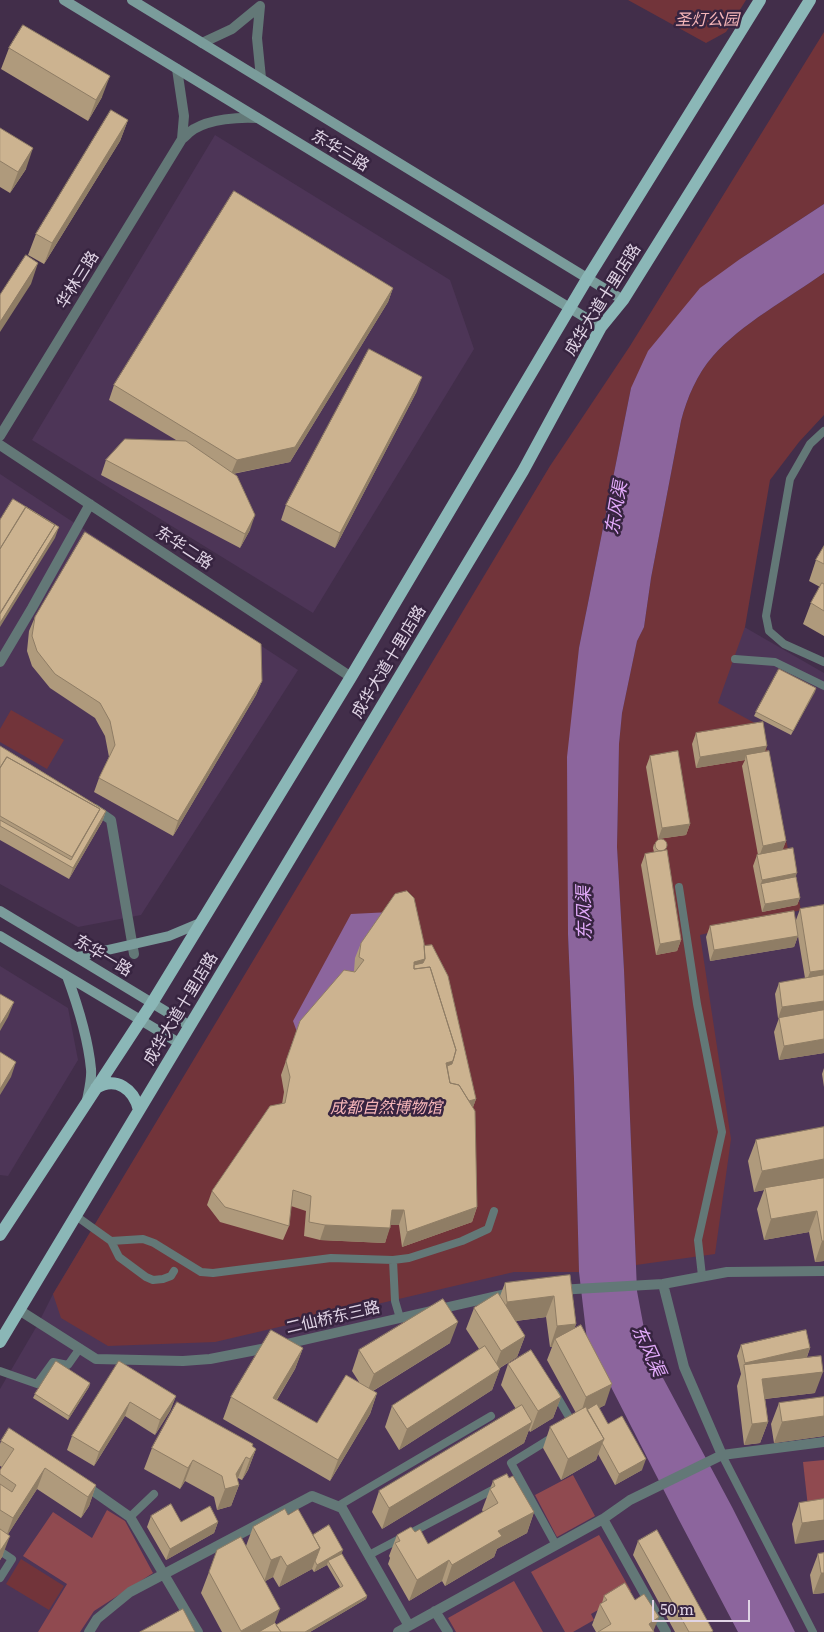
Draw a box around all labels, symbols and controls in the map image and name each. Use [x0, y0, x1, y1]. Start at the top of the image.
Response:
park label: 圣灯公园 [675, 10, 739, 30]
street label: 东华三路 [308, 126, 372, 176]
street label: 成华大道十里店路 [561, 241, 645, 359]
street label: 华林三路 [53, 248, 103, 312]
water label: 东风渠 [602, 480, 632, 536]
street label: 东华二路 [152, 523, 216, 573]
street label: 成华大道十里店路 [348, 602, 430, 722]
water label: 东风渠 [574, 886, 596, 940]
street label: 东华一路 [71, 931, 135, 981]
street label: 成华大道十里店路 [140, 949, 222, 1069]
park label: 成都自然博物馆 [330, 1098, 442, 1118]
street label: 二仙桥东三路 [284, 1298, 382, 1338]
water label: 东风渠 [627, 1322, 669, 1380]
scale bar [654, 1590, 752, 1622]
text: 50 m [660, 1597, 694, 1620]

